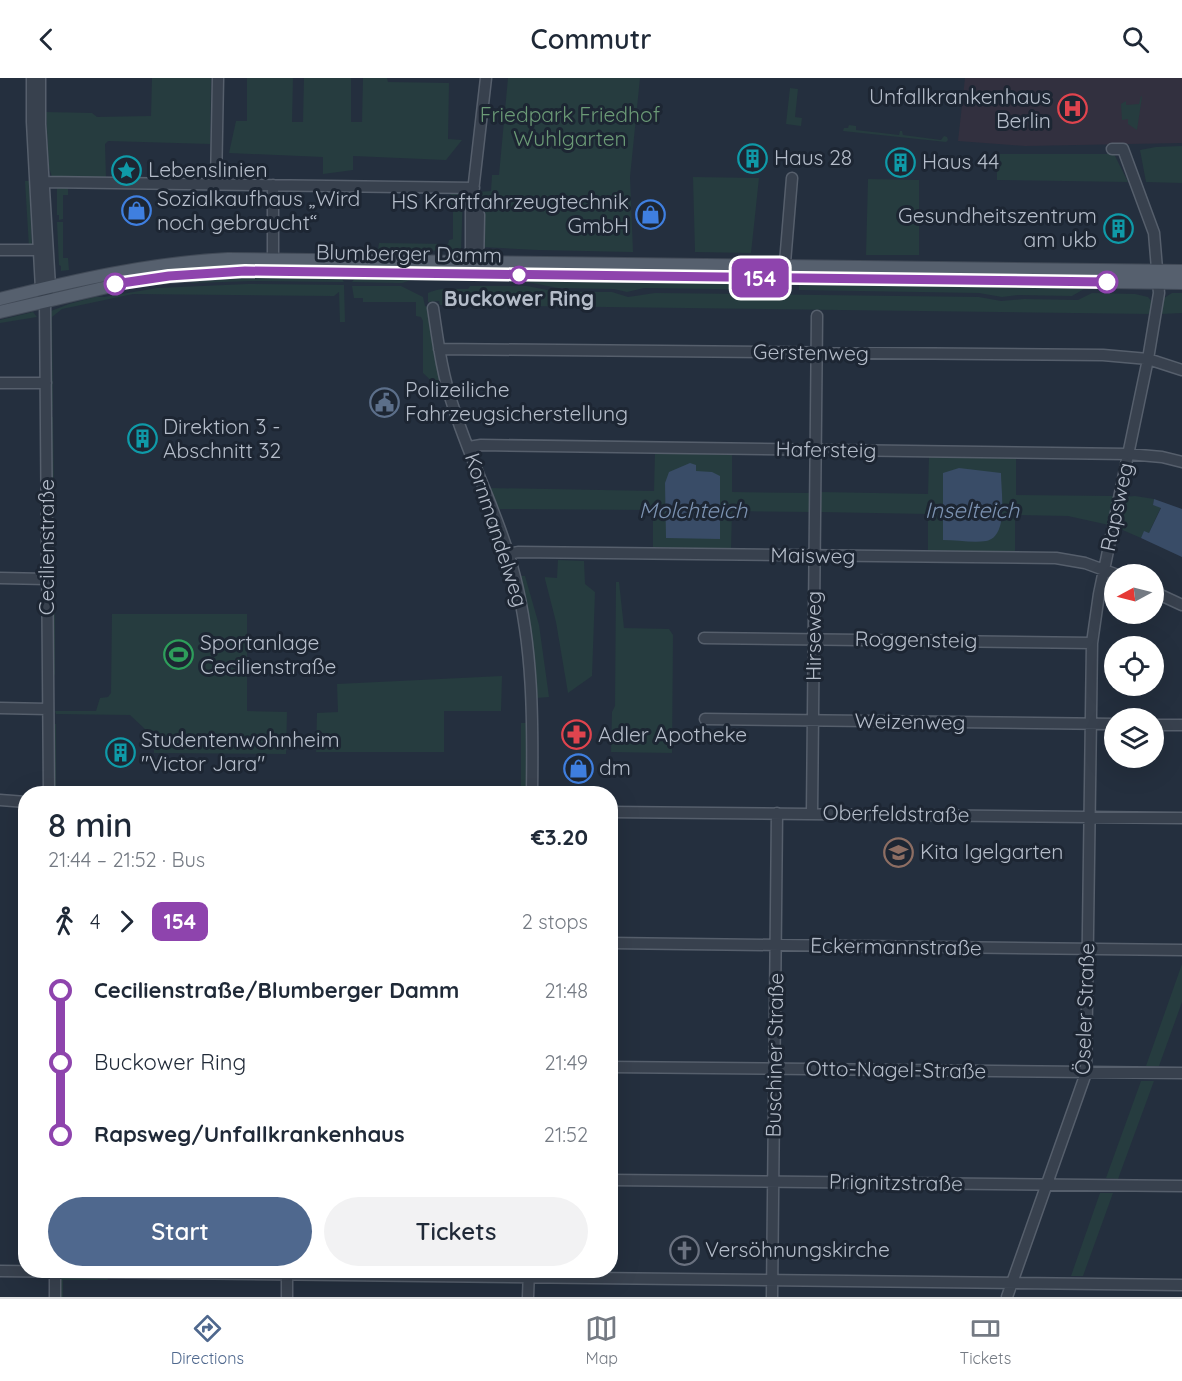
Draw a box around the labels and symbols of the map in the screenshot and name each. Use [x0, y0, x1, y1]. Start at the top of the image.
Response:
place label: Unfallkrankenhaus Berlin [869, 83, 1051, 133]
hospital icon: Unfallkrankenhaus Berlin [1056, 93, 1088, 125]
park label: Friedpark Friedhof Wuhlgarten [480, 101, 661, 151]
building icon: Haus 28 [737, 142, 769, 174]
place label: Haus 28 [774, 144, 852, 170]
building icon: Haus 44 [885, 146, 917, 178]
place label: Haus 44 [922, 148, 999, 174]
place icon: Lebenslinien [111, 154, 143, 186]
place label: Lebenslinien [148, 156, 268, 182]
place label: Sozialkaufhaus „Wird noch gebraucht“ [157, 185, 360, 235]
place label: HS Kraftfahrzeugtechnik GmbH [391, 188, 629, 238]
shop icon: Sozialkaufhaus „Wird noch gebraucht“ [120, 195, 152, 227]
shop icon: HS Kraftfahrzeugtechnik GmbH [634, 198, 666, 230]
place label: Gesundheitszentrum am ukb [898, 202, 1097, 252]
building icon: Gesundheitszentrum am ukb [1102, 212, 1134, 244]
street label: Blumberger Damm [316, 238, 502, 268]
line badge: 154 [726, 258, 795, 298]
marker: Buckower Ring [510, 266, 528, 284]
unlabelled marker [1096, 271, 1118, 293]
unlabelled marker [104, 273, 126, 295]
place label: Buckower Ring [444, 285, 594, 311]
street label: Gerstenweg [753, 338, 869, 366]
place label: Polizeiliche Fahrzeugsicherstellung [405, 376, 628, 426]
public building icon: Polizeiliche Fahrzeugsicherstellung [368, 386, 400, 418]
place label: Direktion 3 - Abschnitt 32 [163, 413, 281, 463]
building icon: Direktion 3 - Abschnitt 32 [126, 423, 158, 455]
street label: Hafersteig [775, 435, 877, 463]
street label: Kornmandelweg [460, 449, 534, 610]
street label: Rapsweg [1094, 460, 1138, 554]
street label: Cecilienstraße [33, 479, 59, 615]
water label: Molchteich [639, 496, 748, 524]
water label: Inselteich [925, 496, 1020, 524]
street label: Maisweg [770, 541, 856, 569]
north arrow [1104, 564, 1164, 624]
street label: Hirseweg [800, 591, 826, 681]
street label: Roggensteig [854, 625, 978, 653]
place label: Sportanlage Cecilienstraße [200, 629, 336, 679]
sports icon: Sportanlage Cecilienstraße [163, 639, 195, 671]
street label: Weizenweg [854, 707, 966, 735]
pharmacy icon: Adler Apotheke [561, 719, 593, 751]
place label: Adler Apotheke [598, 721, 747, 747]
place label: Studentenwohnheim "Victor Jara" [141, 726, 340, 776]
building icon: Studentenwohnheim "Victor Jara" [104, 736, 136, 768]
shop icon: dm [562, 752, 594, 784]
place label: dm [599, 754, 631, 780]
street label: Oberfeldstraße [822, 799, 970, 827]
school or university icon: Kita Igelgarten [883, 836, 915, 868]
place label: Kita Igelgarten [920, 838, 1064, 864]
street label: Eckermannstraße [810, 932, 982, 960]
street label: Öseler Straße [1069, 942, 1099, 1075]
street label: Buschiner Straße [760, 972, 788, 1138]
street label: Otto-Nagel-Straße [805, 1054, 987, 1084]
street label: Prignitzstraße [829, 1168, 963, 1196]
church icon: Versöhnungskirche [668, 1234, 700, 1266]
place label: Versöhnungskirche [705, 1236, 890, 1262]

